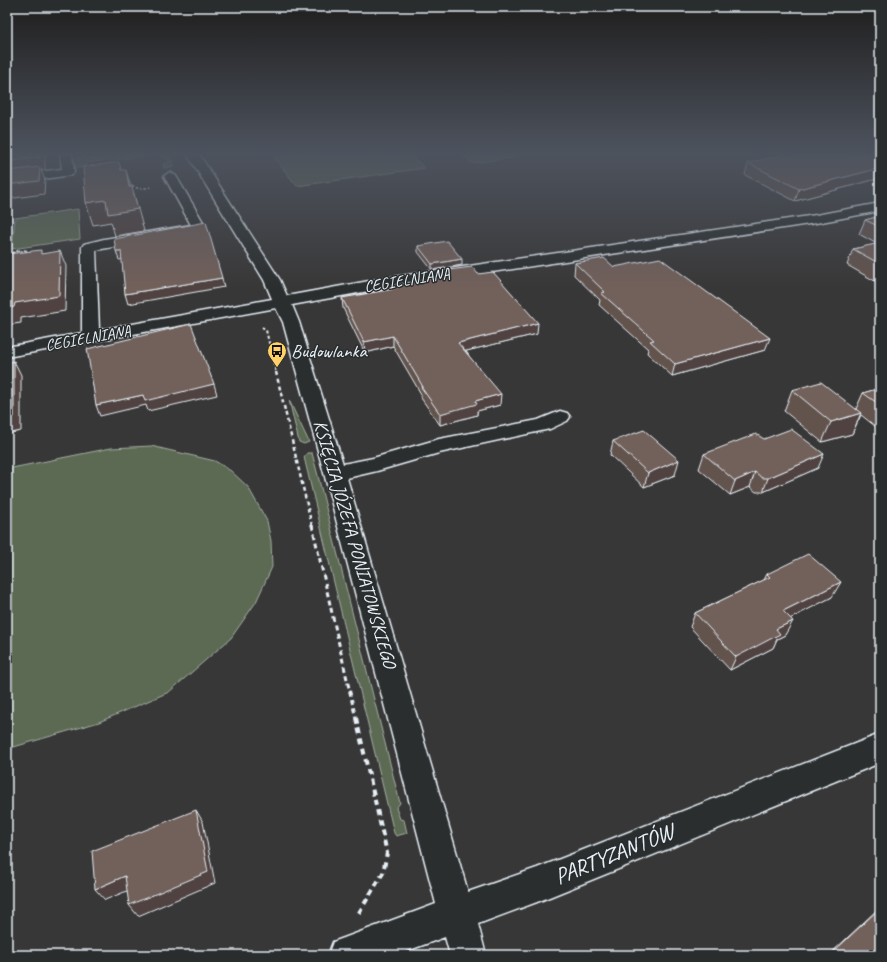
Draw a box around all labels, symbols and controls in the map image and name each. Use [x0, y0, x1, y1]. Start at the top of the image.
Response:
street label: CEGIELNIANA [363, 263, 452, 297]
street label: CEGIELNIANA [44, 320, 133, 355]
place label: Budowlanka [291, 339, 368, 363]
bus stop icon: Budowlanka [266, 340, 288, 368]
street label: KSIĘCIA JÓZEFA PONIATOWSKIEGO [308, 417, 403, 673]
street label: PARTYZANTÓW [550, 815, 682, 891]

